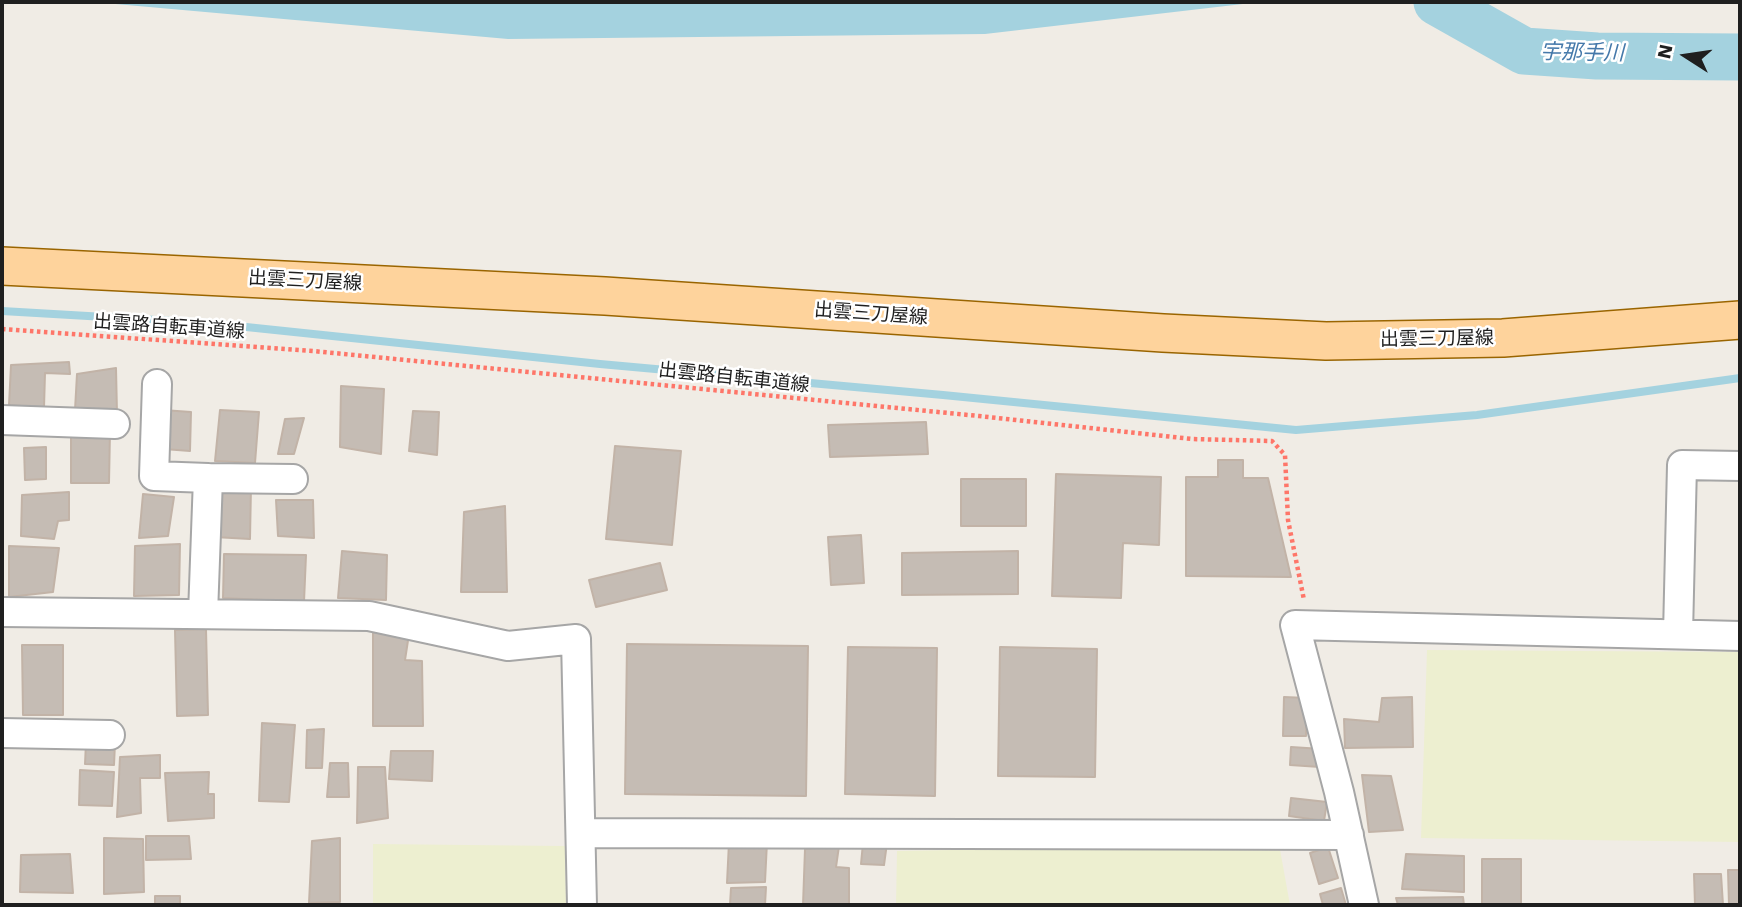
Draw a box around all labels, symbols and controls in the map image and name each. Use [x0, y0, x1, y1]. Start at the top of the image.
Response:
north arrow [1651, 21, 1721, 91]
water label: 宇那手川 [1540, 40, 1624, 66]
text: N [1652, 42, 1678, 61]
street label: 出雲三刀屋線 [247, 267, 363, 295]
street label: 出雲三刀屋線 [813, 299, 929, 329]
street label: 出雲路自転車道線 [92, 310, 246, 344]
street label: 出雲三刀屋線 [1380, 327, 1494, 351]
street label: 出雲路自転車道線 [657, 359, 811, 397]

